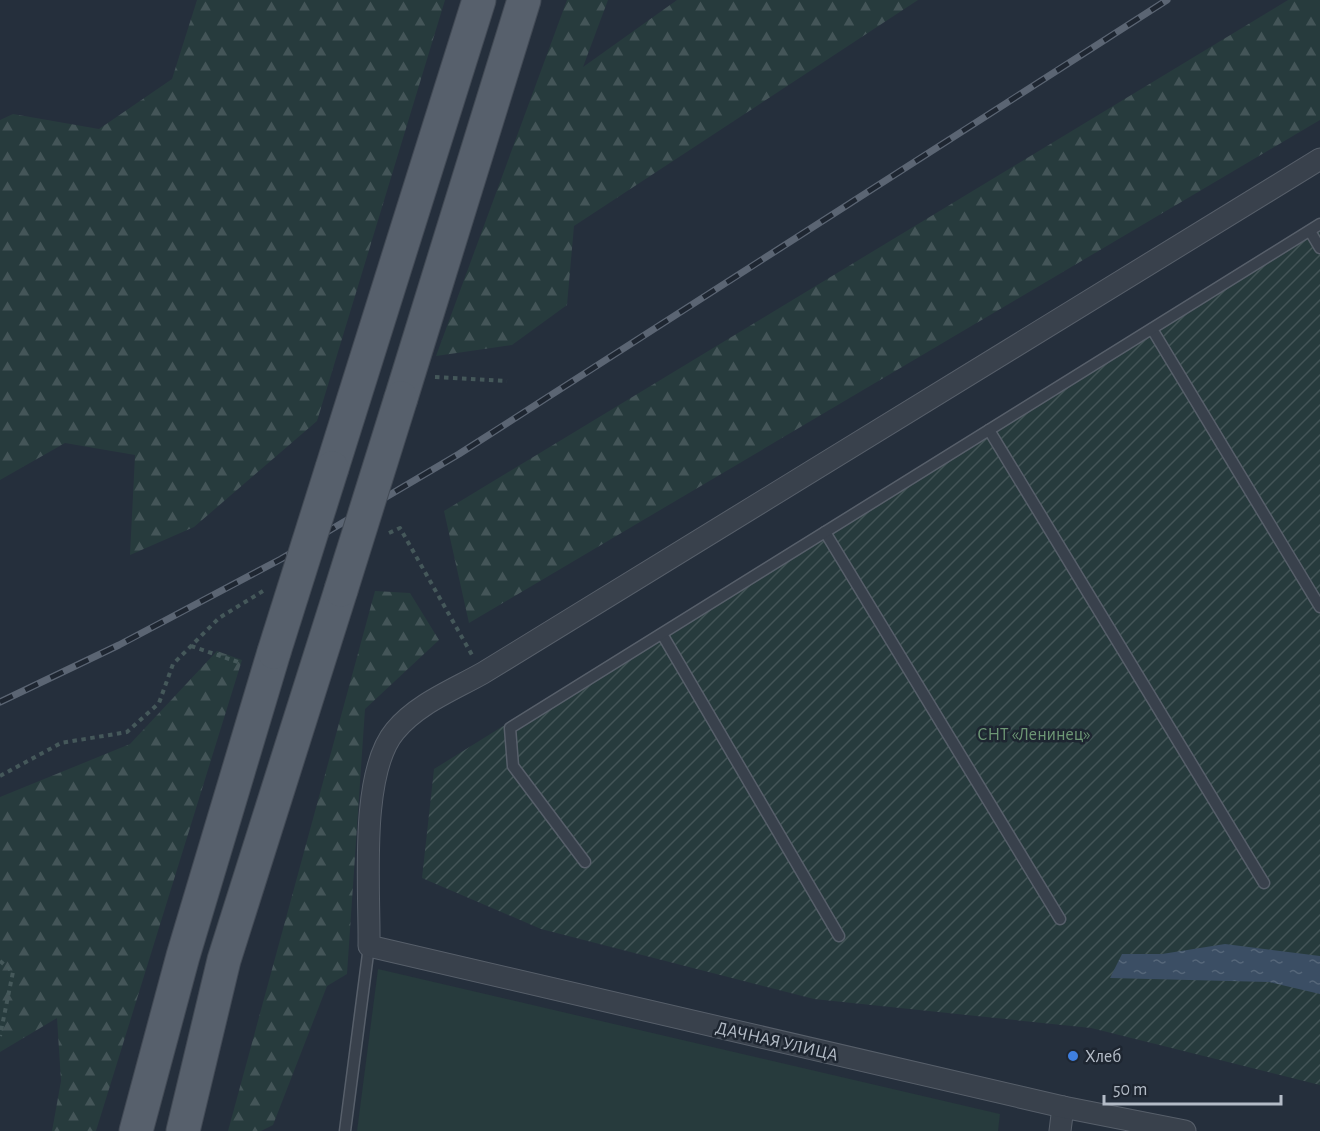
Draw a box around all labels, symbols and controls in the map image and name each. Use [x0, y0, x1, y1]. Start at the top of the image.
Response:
park label: СНТ «Ленинец» [977, 726, 1091, 744]
street label: ДАЧНАЯ УЛИЦА [714, 1019, 840, 1065]
place label: Хлеб [1085, 1047, 1121, 1066]
marker: Хлеб [1066, 1049, 1080, 1063]
scale bar [1104, 1068, 1281, 1106]
text: 50 m [1113, 1081, 1147, 1099]

